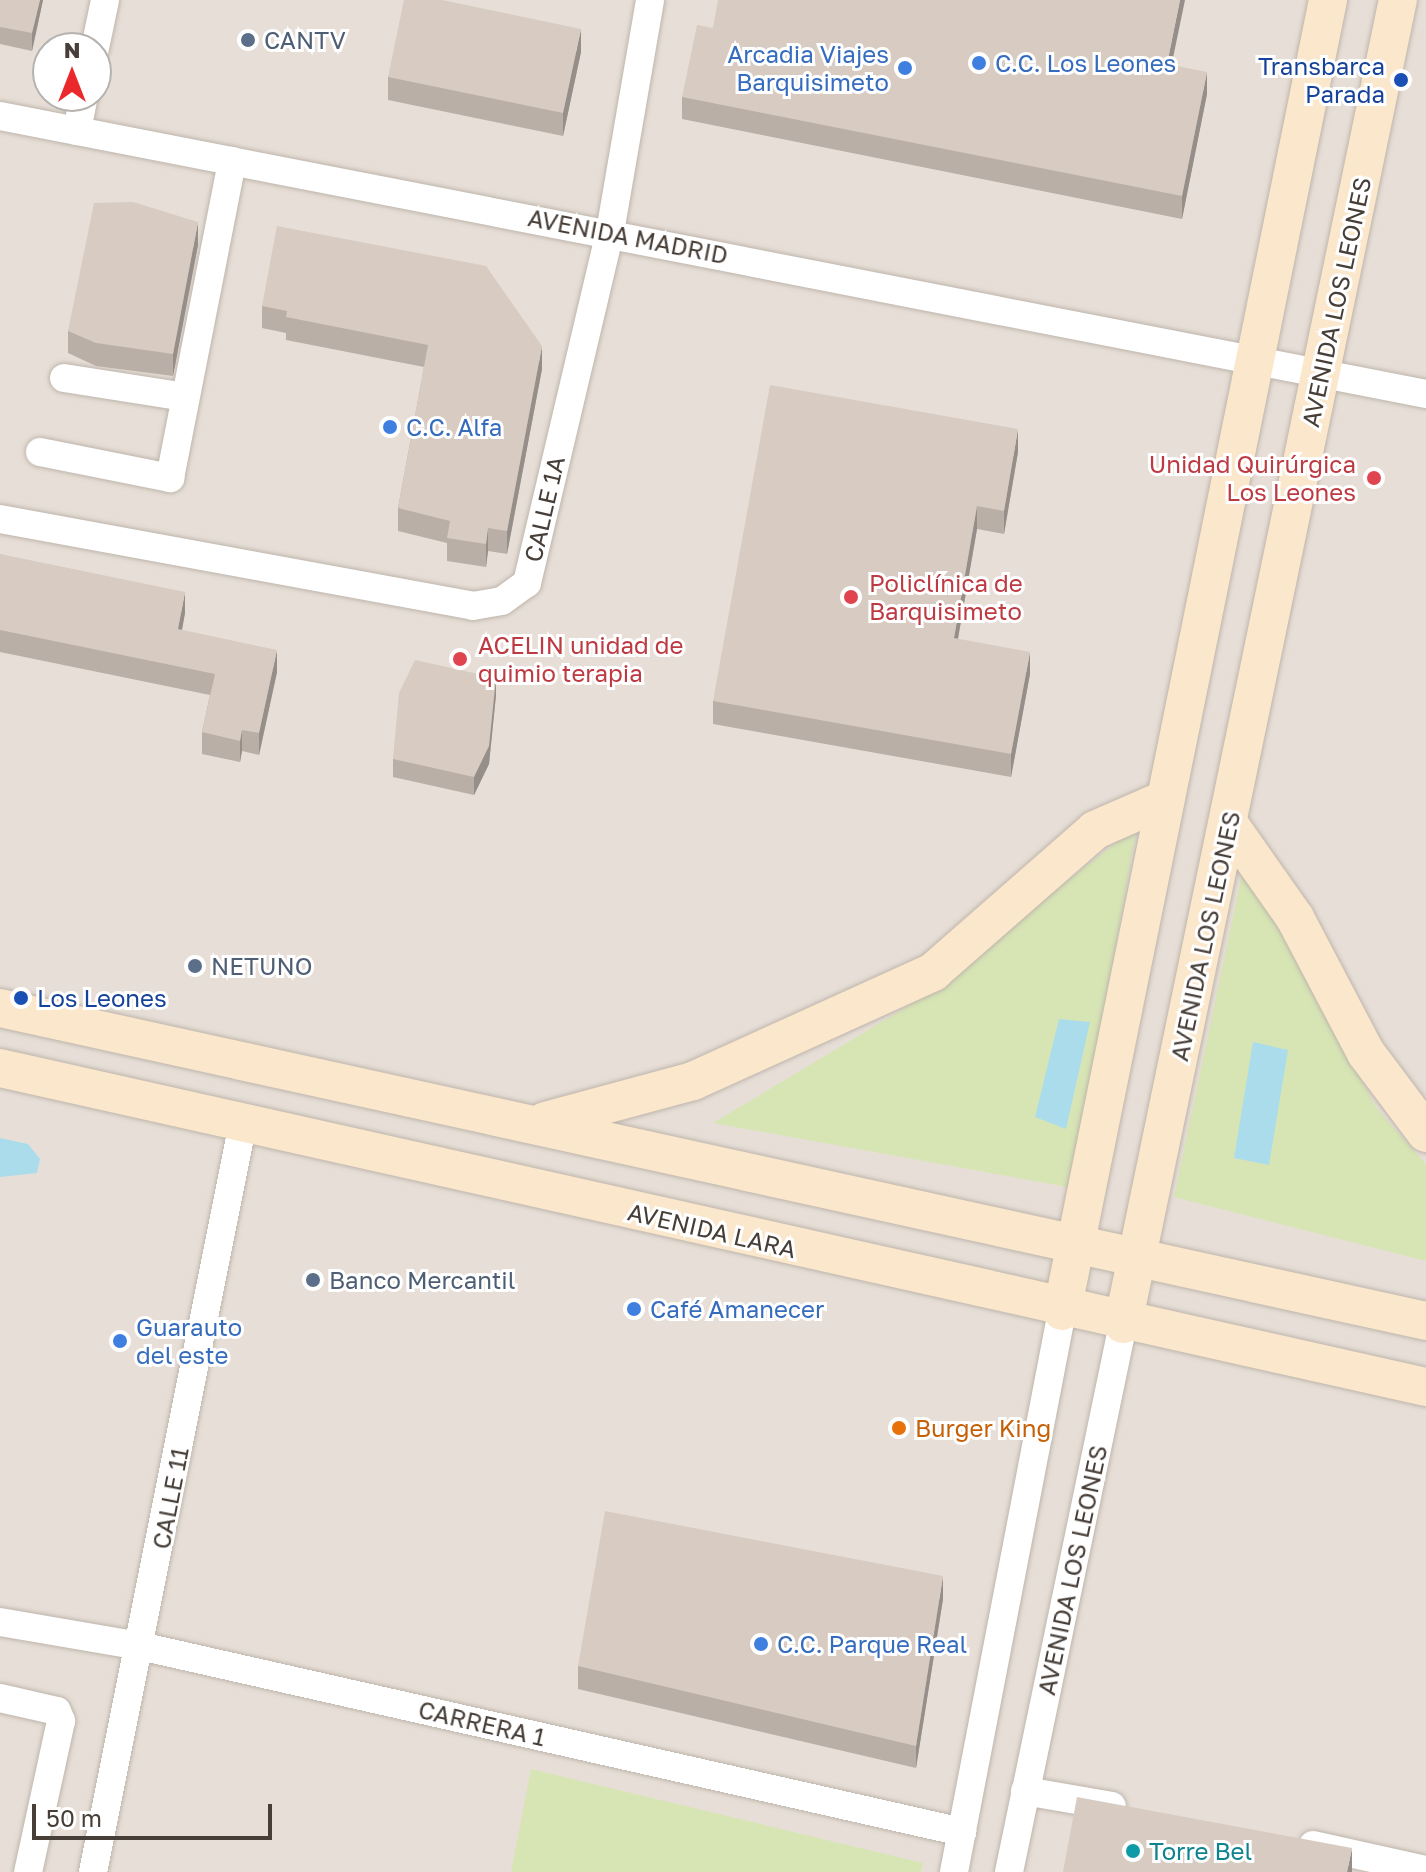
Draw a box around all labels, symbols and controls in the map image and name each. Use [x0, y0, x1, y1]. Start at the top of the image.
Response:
place label: CANTV [264, 26, 346, 54]
marker: CANTV [239, 31, 257, 49]
north arrow [32, 32, 112, 112]
text: N [64, 36, 80, 63]
place label: Arcadia Viajes Barquisimeto [727, 40, 889, 96]
place label: C.C. Los Leones [995, 49, 1176, 77]
place label: Transbarca Parada [1258, 52, 1385, 108]
marker: C.C. Los Leones [970, 54, 988, 72]
marker: Arcadia Viajes Barquisimeto [896, 59, 914, 77]
marker: Transbarca Parada [1392, 71, 1410, 89]
street label: AVENIDA LOS LEONES [1295, 174, 1377, 430]
street label: AVENIDA MADRID [526, 202, 730, 270]
place label: C.C. Alfa [406, 413, 502, 441]
marker: C.C. Alfa [381, 418, 399, 436]
place label: Unidad Quirúrgica Los Leones [1149, 450, 1356, 506]
street label: CALLE 1A [518, 453, 570, 565]
marker: Unidad Quirúrgica Los Leones [1363, 467, 1385, 489]
place label: Policlínica de Barquisimeto [869, 569, 1023, 625]
marker: Policlínica de Barquisimeto [840, 586, 862, 608]
place label: ACELIN unidad de quimio terapia [478, 631, 683, 687]
marker: ACELIN unidad de quimio terapia [449, 648, 471, 670]
street label: AVENIDA LOS LEONES [1164, 808, 1246, 1064]
place label: NETUNO [211, 952, 313, 980]
marker: NETUNO [186, 957, 204, 975]
place label: Los Leones [37, 984, 167, 1012]
marker: Los Leones [12, 989, 30, 1007]
street label: AVENIDA LARA [625, 1197, 799, 1263]
place label: Banco Mercantil [329, 1266, 515, 1294]
marker: Banco Mercantil [304, 1271, 322, 1289]
place label: Café Amanecer [650, 1295, 824, 1323]
marker: Café Amanecer [625, 1300, 643, 1318]
place label: Guarauto del este [136, 1313, 242, 1369]
marker: Guarauto del este [111, 1332, 129, 1350]
place label: Burger King [915, 1414, 1051, 1442]
marker: Burger King [890, 1419, 908, 1437]
street label: AVENIDA LOS LEONES [1031, 1442, 1113, 1698]
street label: CALLE 11 [146, 1445, 194, 1551]
place label: C.C. Parque Real [777, 1630, 967, 1658]
marker: C.C. Parque Real [752, 1635, 770, 1653]
street label: CARRERA 1 [416, 1694, 548, 1752]
scale bar [36, 1788, 276, 1838]
text: 50 m [46, 1803, 102, 1832]
place label: Torre Bel [1149, 1837, 1252, 1865]
marker: Torre Bel [1124, 1842, 1142, 1860]

